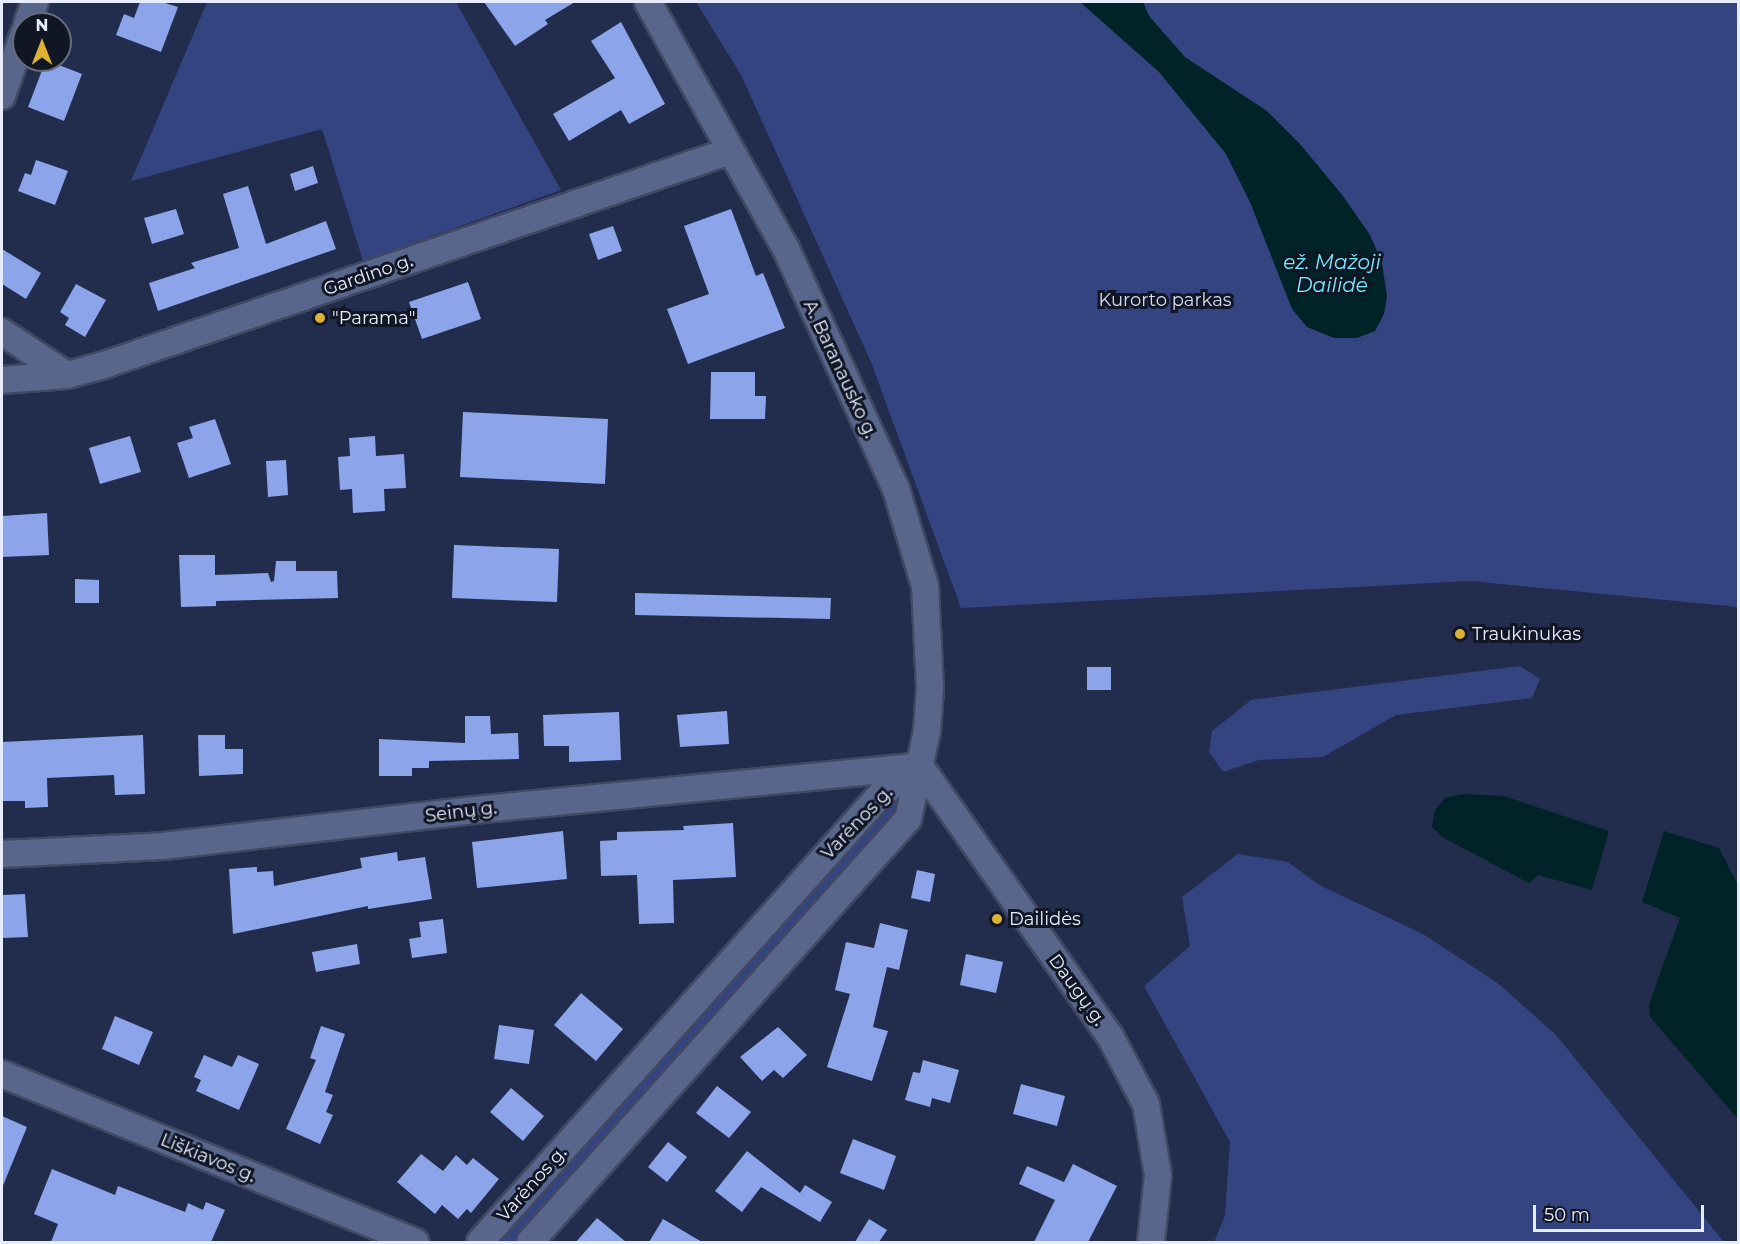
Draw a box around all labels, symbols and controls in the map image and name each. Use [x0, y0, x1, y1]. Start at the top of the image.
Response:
north arrow [12, 12, 72, 72]
text: N [36, 16, 48, 35]
street label: Gardino g. [321, 250, 415, 300]
water label: ež. Mažoji Dailidė [1283, 250, 1381, 297]
park label: Kurorto parkas [1098, 289, 1232, 311]
street label: A. Baranausko g. [799, 297, 881, 441]
place label: "Parama" [332, 307, 416, 329]
marker: "Parama" [313, 311, 327, 325]
place label: Traukinukas [1472, 623, 1581, 645]
marker: Traukinukas [1453, 627, 1467, 641]
street label: Varėnos g. [817, 782, 897, 864]
street label: Seinų g. [424, 797, 498, 827]
place label: Dailidės [1009, 908, 1081, 930]
marker: Dailidės [990, 912, 1004, 926]
street label: Daugų g. [1044, 950, 1110, 1030]
street label: Liškiavos g. [157, 1129, 259, 1187]
street label: Varėnos g. [493, 1142, 571, 1226]
scale bar [1536, 1193, 1707, 1231]
text: 50 m [1544, 1204, 1590, 1226]

